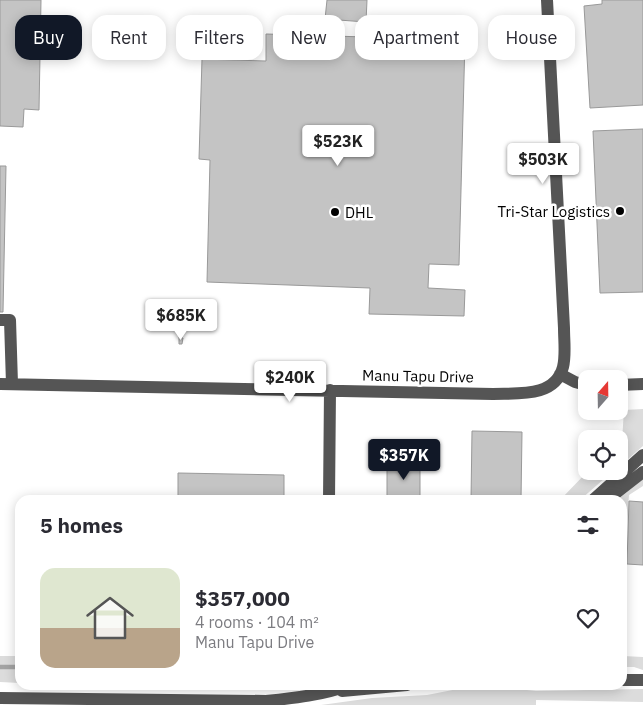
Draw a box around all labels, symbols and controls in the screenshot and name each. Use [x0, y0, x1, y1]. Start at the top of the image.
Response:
chip: Buy [15, 15, 82, 60]
chip: Rent [92, 15, 166, 60]
chip: Filters [176, 15, 263, 60]
chip: New [273, 15, 345, 60]
chip: Apartment [355, 15, 478, 60]
chip: House [488, 15, 575, 60]
pin: $523K [303, 124, 373, 167]
text: $523K [313, 131, 363, 151]
pin: $503K [508, 142, 578, 185]
text: $503K [518, 149, 568, 169]
place label: Tri-Star Logistics [498, 202, 610, 221]
place label: DHL [345, 203, 374, 222]
marker: Tri-Star Logistics [614, 205, 626, 217]
marker: DHL [329, 206, 341, 218]
pin: $685K [146, 298, 216, 341]
text: $685K [156, 305, 206, 325]
pin: $240K [255, 360, 325, 403]
street label: Manu Tapu Drive [362, 366, 474, 386]
text: $240K [265, 367, 315, 387]
north arrow [578, 370, 628, 420]
map controls [578, 370, 628, 480]
button: locate [578, 430, 628, 480]
pin: $357K [369, 438, 439, 481]
text: $357K [379, 445, 429, 465]
text: 5 homes [40, 511, 123, 539]
icon: filters [574, 511, 602, 539]
text: $357,000 [195, 584, 290, 612]
icon: home [80, 588, 140, 648]
icon: heart [574, 604, 602, 632]
text: 4 rooms · 104 m² [195, 612, 319, 632]
text: Manu Tapu Drive [195, 632, 314, 652]

